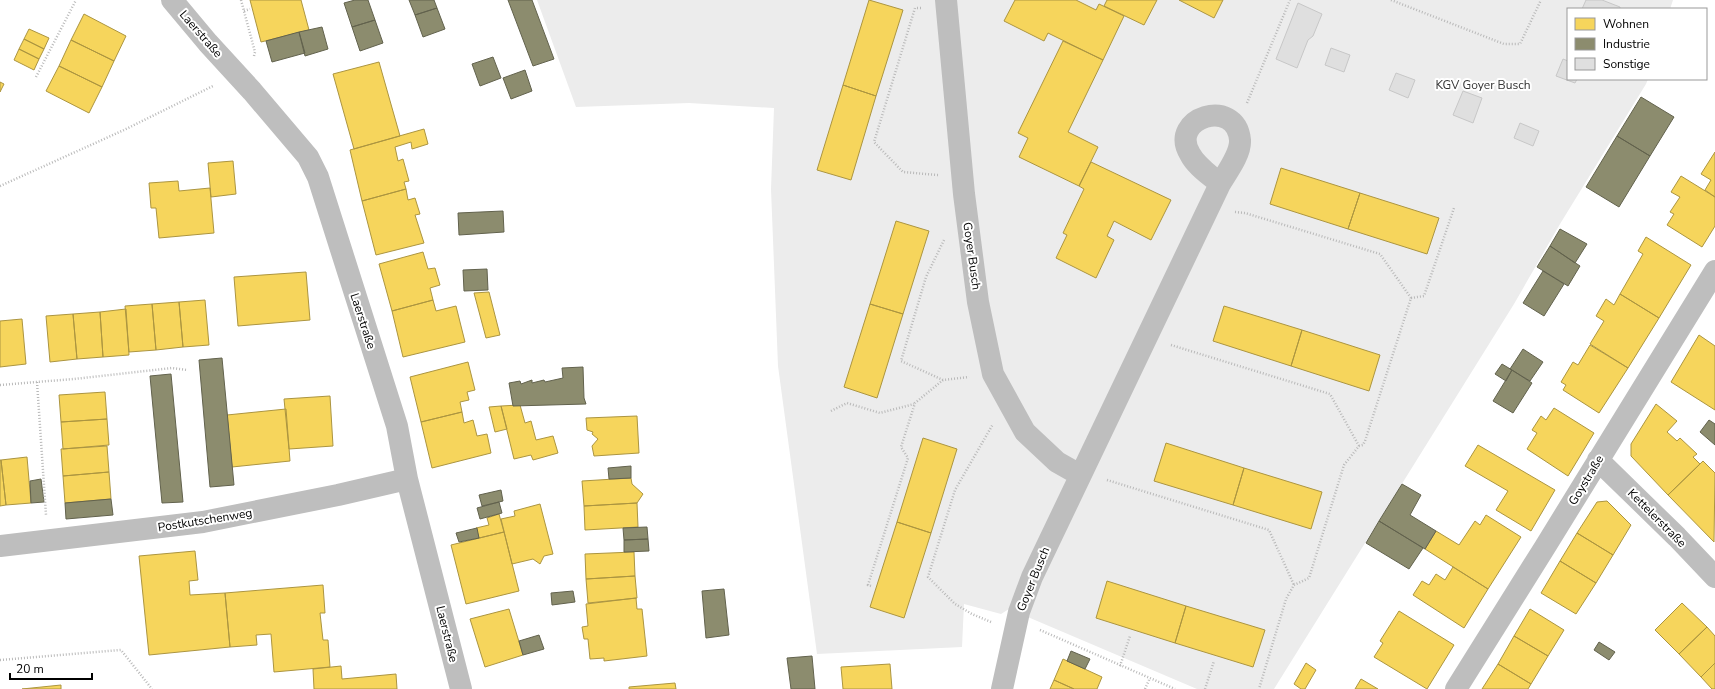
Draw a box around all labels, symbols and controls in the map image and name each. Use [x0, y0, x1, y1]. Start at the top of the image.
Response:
street label: Laerstraße [176, 7, 226, 61]
legend [1567, 8, 1707, 80]
text: Wohnen [1603, 16, 1649, 32]
text: Industrie [1603, 36, 1650, 52]
text: Sonstige [1603, 56, 1650, 72]
park label: KGV Goyer Busch [1435, 77, 1531, 93]
street label: Goyer Busch [959, 221, 985, 291]
street label: Laerstraße [346, 291, 380, 351]
street label: Goystraße [1565, 452, 1607, 508]
street label: Kettelerstraße [1624, 485, 1690, 551]
street label: Postkutschenweg [157, 505, 253, 535]
street label: Goyer Busch [1013, 544, 1053, 614]
street label: Laerstraße [432, 604, 462, 664]
scale bar [10, 655, 92, 681]
text: 20 m [16, 661, 44, 677]

